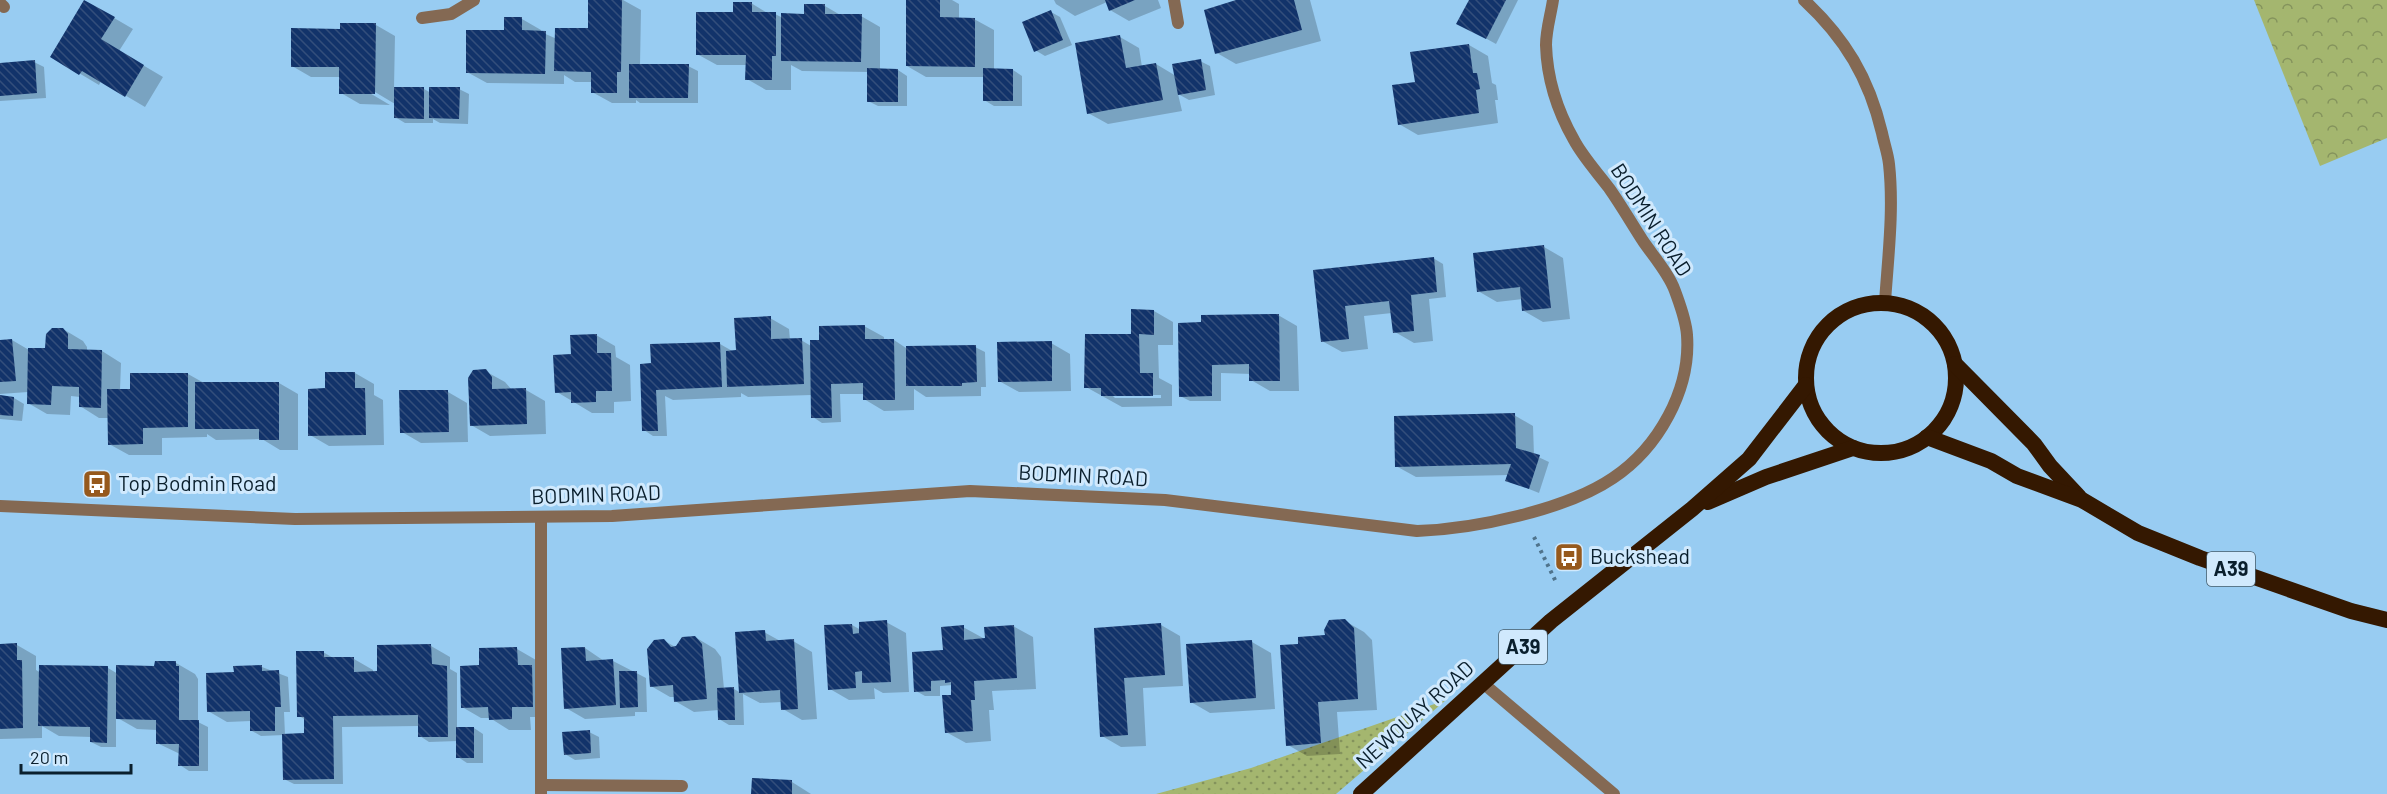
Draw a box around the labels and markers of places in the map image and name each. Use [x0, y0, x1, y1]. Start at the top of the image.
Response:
bus stop icon: Top Bodmin Road [81, 468, 113, 500]
place label: Top Bodmin Road [118, 470, 276, 495]
bus stop icon: Buckshead [1553, 541, 1585, 573]
place label: Buckshead [1590, 543, 1690, 568]

